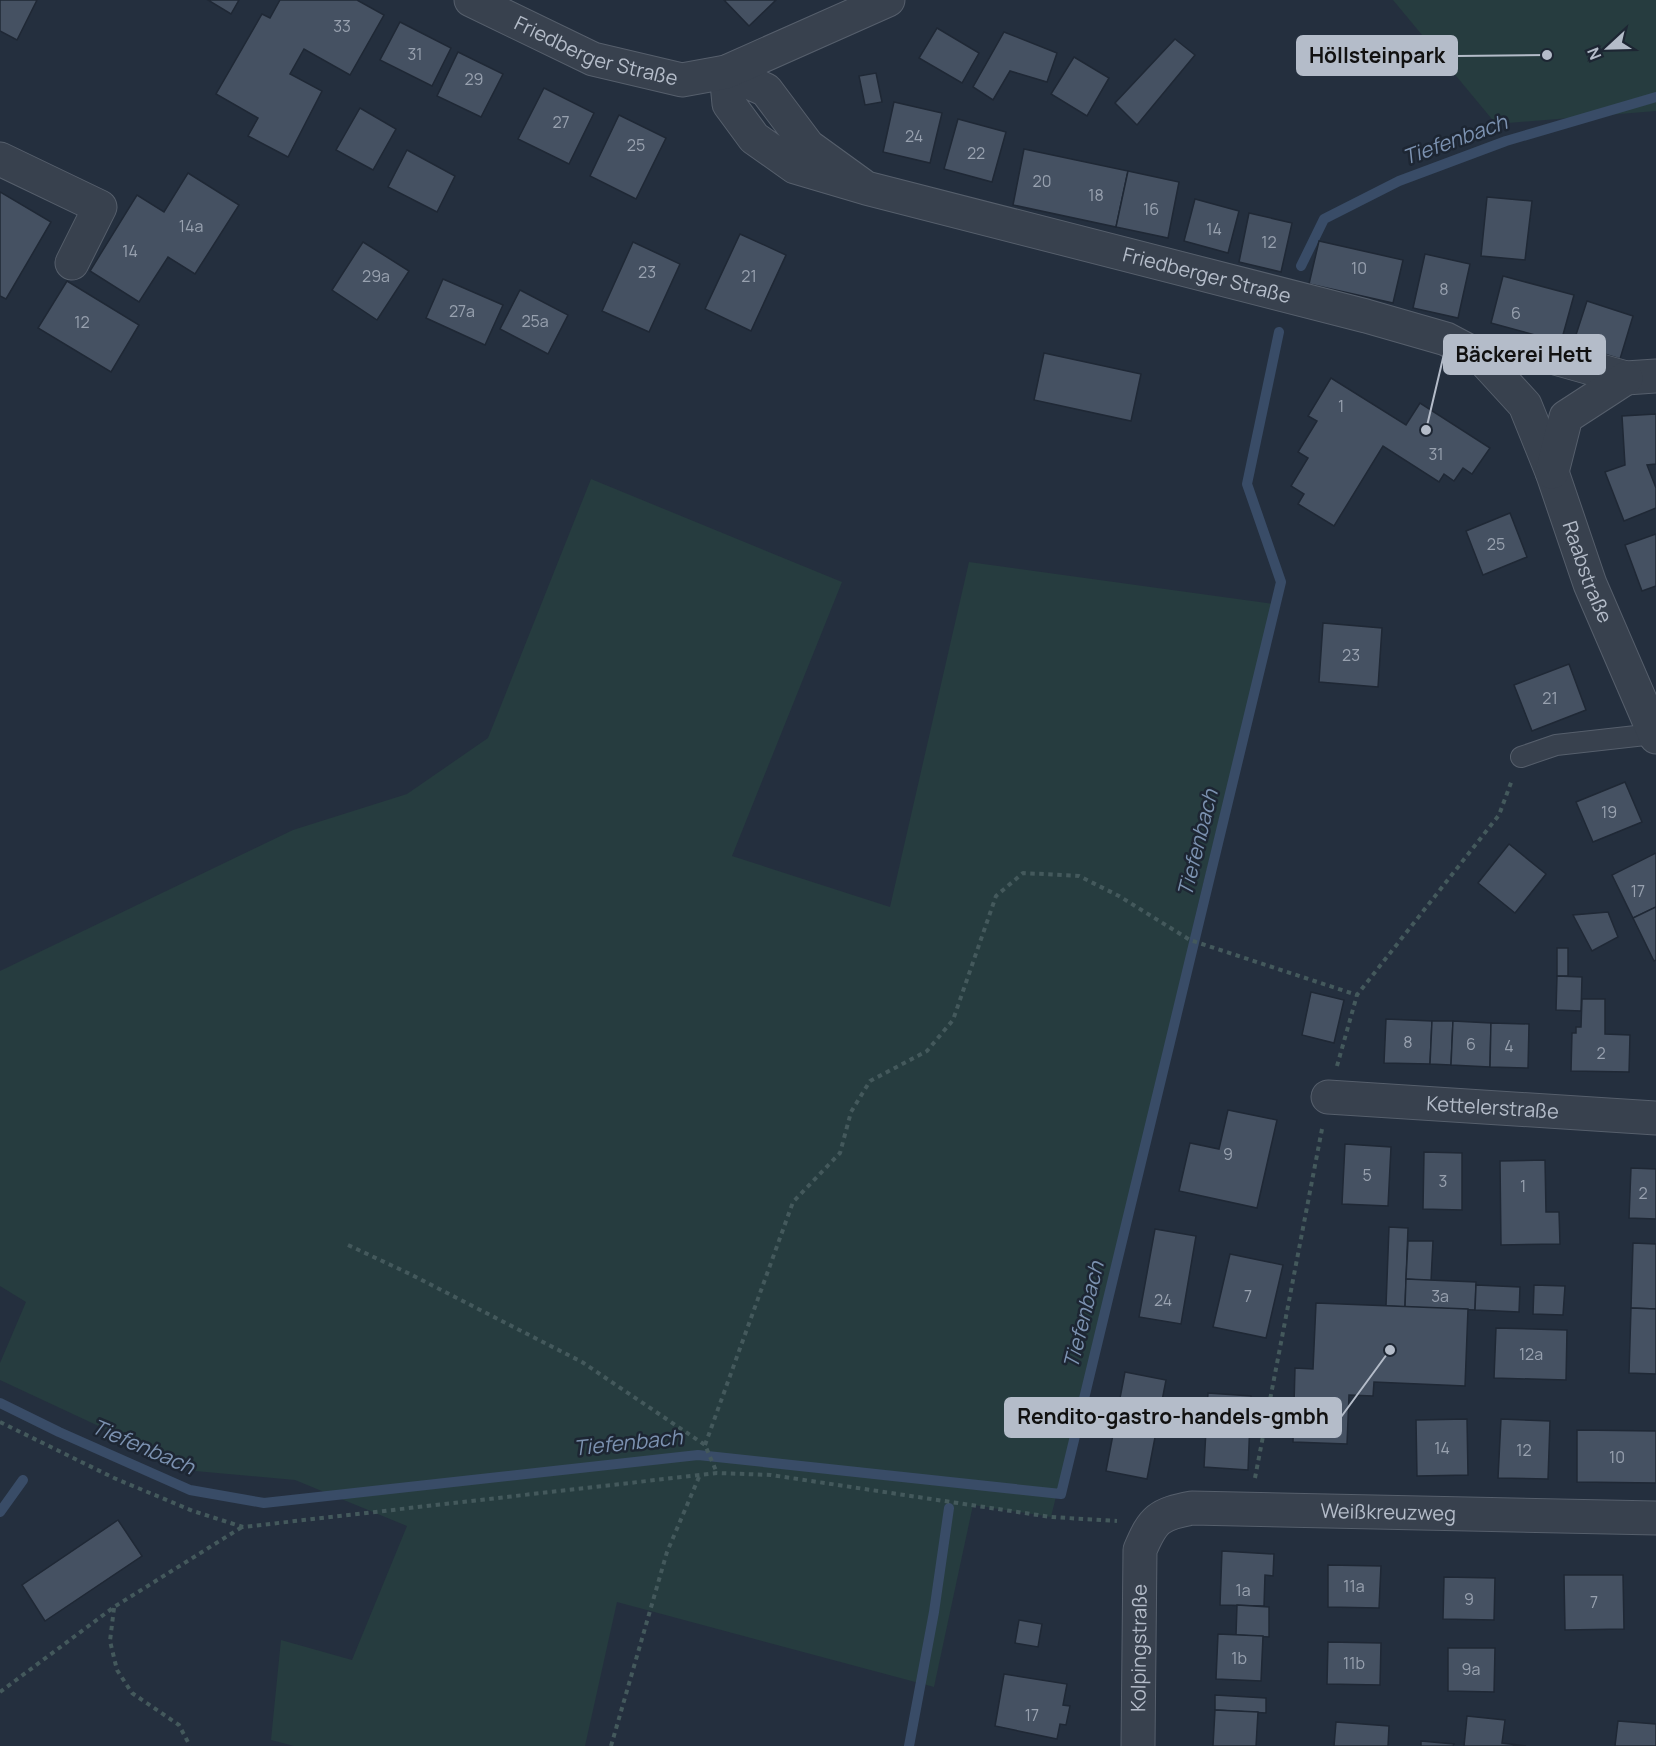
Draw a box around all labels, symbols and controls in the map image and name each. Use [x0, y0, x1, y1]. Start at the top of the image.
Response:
street label: Friedberger Straße [510, 9, 681, 92]
house number: 33 [333, 15, 351, 37]
north arrow [1578, 18, 1638, 78]
callout: Höllsteinpark [1297, 36, 1457, 75]
text: Höllsteinpark [1309, 41, 1446, 69]
house number: 31 [407, 43, 423, 65]
text: N [1582, 44, 1606, 63]
house number: 29 [464, 68, 484, 90]
water label: Tiefenbach [1398, 107, 1512, 171]
house number: 27 [552, 111, 570, 133]
house number: 24 [905, 125, 923, 147]
house number: 25 [627, 134, 645, 156]
house number: 22 [967, 142, 985, 164]
house number: 20 [1033, 170, 1051, 192]
house number: 18 [1088, 184, 1104, 206]
house number: 16 [1143, 198, 1159, 220]
house number: 14a [179, 215, 203, 237]
house number: 14 [1206, 218, 1222, 240]
house number: 12 [1261, 231, 1277, 253]
house number: 14 [122, 240, 138, 262]
street label: Friedberger Straße [1120, 240, 1294, 309]
house number: 10 [1351, 257, 1367, 279]
house number: 23 [638, 261, 656, 283]
house number: 29a [362, 265, 390, 287]
house number: 21 [741, 265, 757, 287]
house number: 8 [1439, 278, 1449, 300]
house number: 27a [449, 300, 475, 322]
house number: 6 [1511, 302, 1521, 324]
house number: 25a [521, 310, 549, 332]
house number: 12 [74, 311, 90, 333]
callout: Bäckerei Hett [1444, 335, 1605, 374]
text: Bäckerei Hett [1456, 340, 1592, 368]
house number: 1 [1338, 395, 1344, 417]
house number: 31 [1428, 443, 1444, 465]
street label: Raabstraße [1557, 517, 1619, 627]
house number: 25 [1487, 533, 1505, 555]
house number: 23 [1342, 644, 1360, 666]
house number: 21 [1542, 687, 1558, 709]
water label: Tiefenbach [1170, 785, 1224, 899]
house number: 19 [1601, 801, 1617, 823]
house number: 17 [1631, 880, 1645, 902]
house number: 8 [1403, 1031, 1413, 1053]
house number: 6 [1466, 1033, 1476, 1055]
house number: 4 [1504, 1035, 1514, 1057]
house number: 2 [1596, 1042, 1606, 1064]
street label: Kettelerstraße [1426, 1089, 1560, 1125]
house number: 9 [1223, 1143, 1233, 1165]
house number: 5 [1362, 1164, 1372, 1186]
house number: 3 [1439, 1170, 1447, 1192]
house number: 1 [1520, 1175, 1526, 1197]
house number: 2 [1638, 1182, 1648, 1204]
water label: Tiefenbach [1056, 1257, 1110, 1371]
house number: 7 [1244, 1285, 1252, 1307]
house number: 3a [1431, 1285, 1449, 1307]
house number: 24 [1154, 1289, 1172, 1311]
house number: 12a [1519, 1343, 1543, 1365]
callout: Rendito-gastro-handels-gmbh [1005, 1398, 1341, 1437]
text: Rendito-gastro-handels-gmbh [1017, 1402, 1329, 1430]
water label: Tiefenbach [88, 1412, 201, 1481]
water label: Tiefenbach [572, 1422, 685, 1462]
house number: 14 [1434, 1437, 1450, 1459]
house number: 12 [1516, 1439, 1532, 1461]
house number: 10 [1609, 1446, 1625, 1468]
street label: Weißkreuzweg [1320, 1497, 1456, 1527]
house number: 11a [1343, 1575, 1365, 1597]
house number: 1a [1235, 1579, 1251, 1601]
street label: Kolpingstraße [1124, 1584, 1153, 1712]
house number: 9 [1464, 1588, 1474, 1610]
house number: 7 [1590, 1591, 1598, 1613]
house number: 1b [1231, 1647, 1247, 1669]
house number: 11b [1343, 1652, 1365, 1674]
house number: 9a [1462, 1658, 1480, 1680]
house number: 17 [1025, 1704, 1039, 1726]

